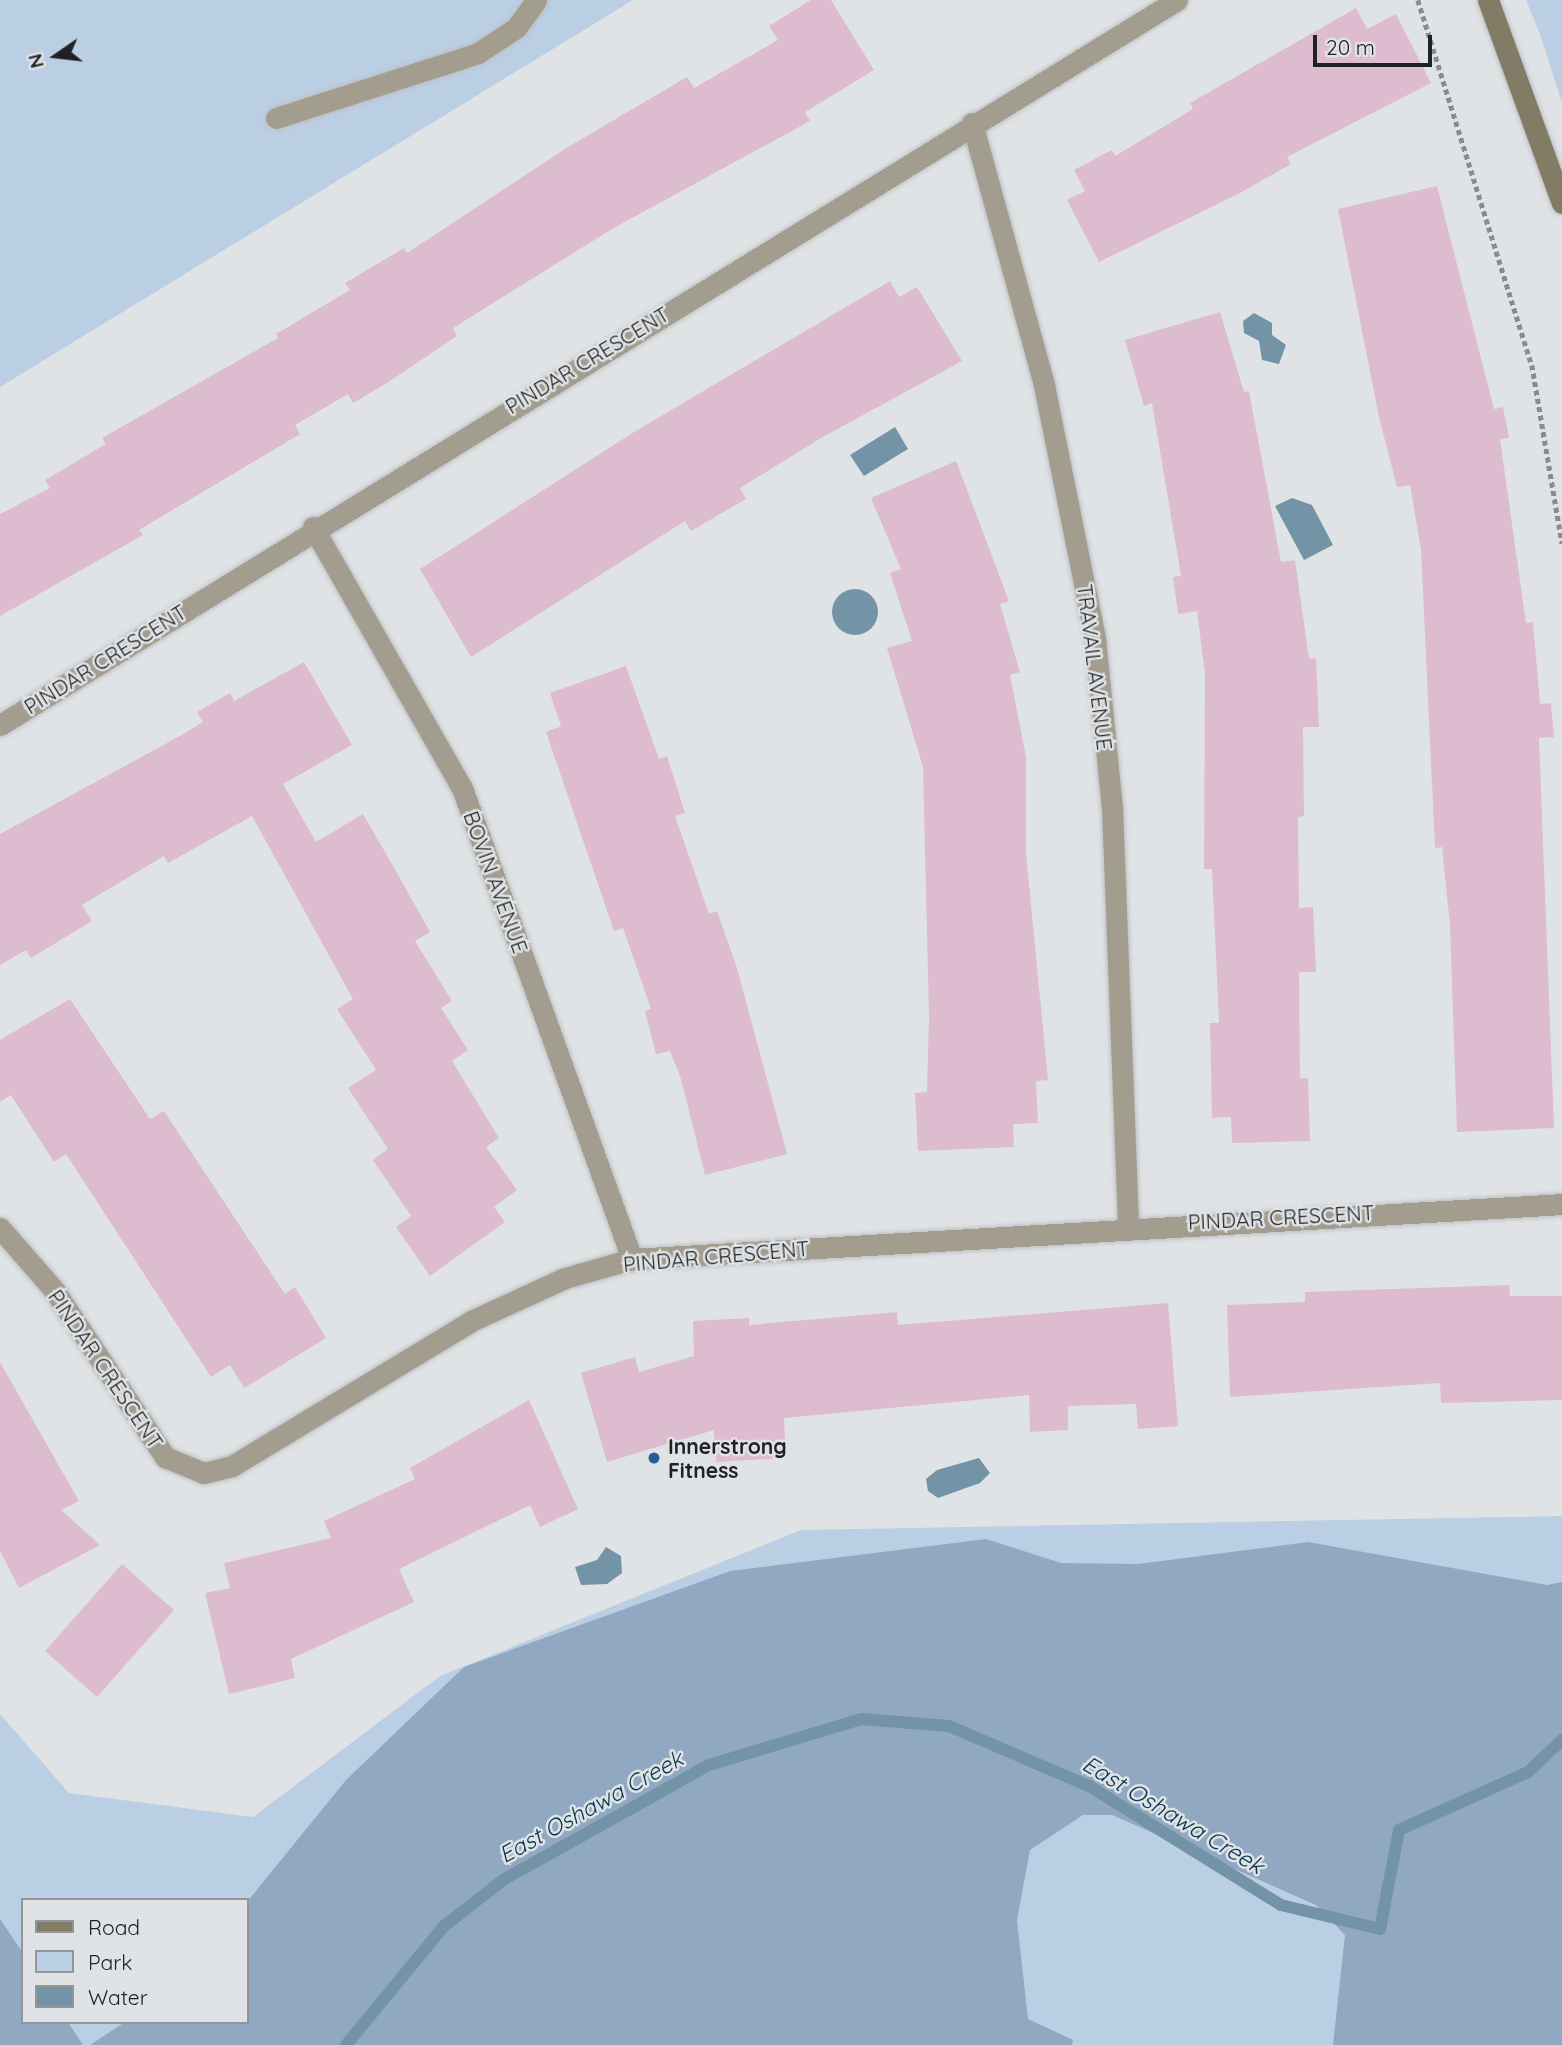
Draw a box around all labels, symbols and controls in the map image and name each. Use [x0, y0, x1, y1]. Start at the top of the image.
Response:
north arrow [21, 21, 91, 91]
scale bar [1317, 21, 1436, 65]
text: 20 m [1326, 34, 1375, 60]
text: N [22, 51, 49, 71]
street label: PINDAR CRESCENT [501, 301, 673, 419]
street label: TRAVAIL AVENUE [1072, 583, 1118, 751]
street label: PINDAR CRESCENT [19, 599, 191, 719]
street label: BOVIN AVENUE [459, 807, 533, 957]
street label: PINDAR CRESCENT [1187, 1200, 1375, 1234]
street label: PINDAR CRESCENT [622, 1235, 810, 1277]
street label: PINDAR CRESCENT [43, 1285, 169, 1453]
place label: Innerstrong Fitness [668, 1433, 787, 1483]
marker: Innerstrong Fitness [646, 1450, 662, 1466]
water label: East Oshawa Creek [494, 1745, 688, 1869]
water label: East Oshawa Creek [1077, 1750, 1269, 1880]
legend [21, 1898, 248, 2024]
text: Road [88, 1914, 140, 1940]
text: Park [88, 1949, 132, 1975]
text: Water [88, 1984, 148, 2010]

